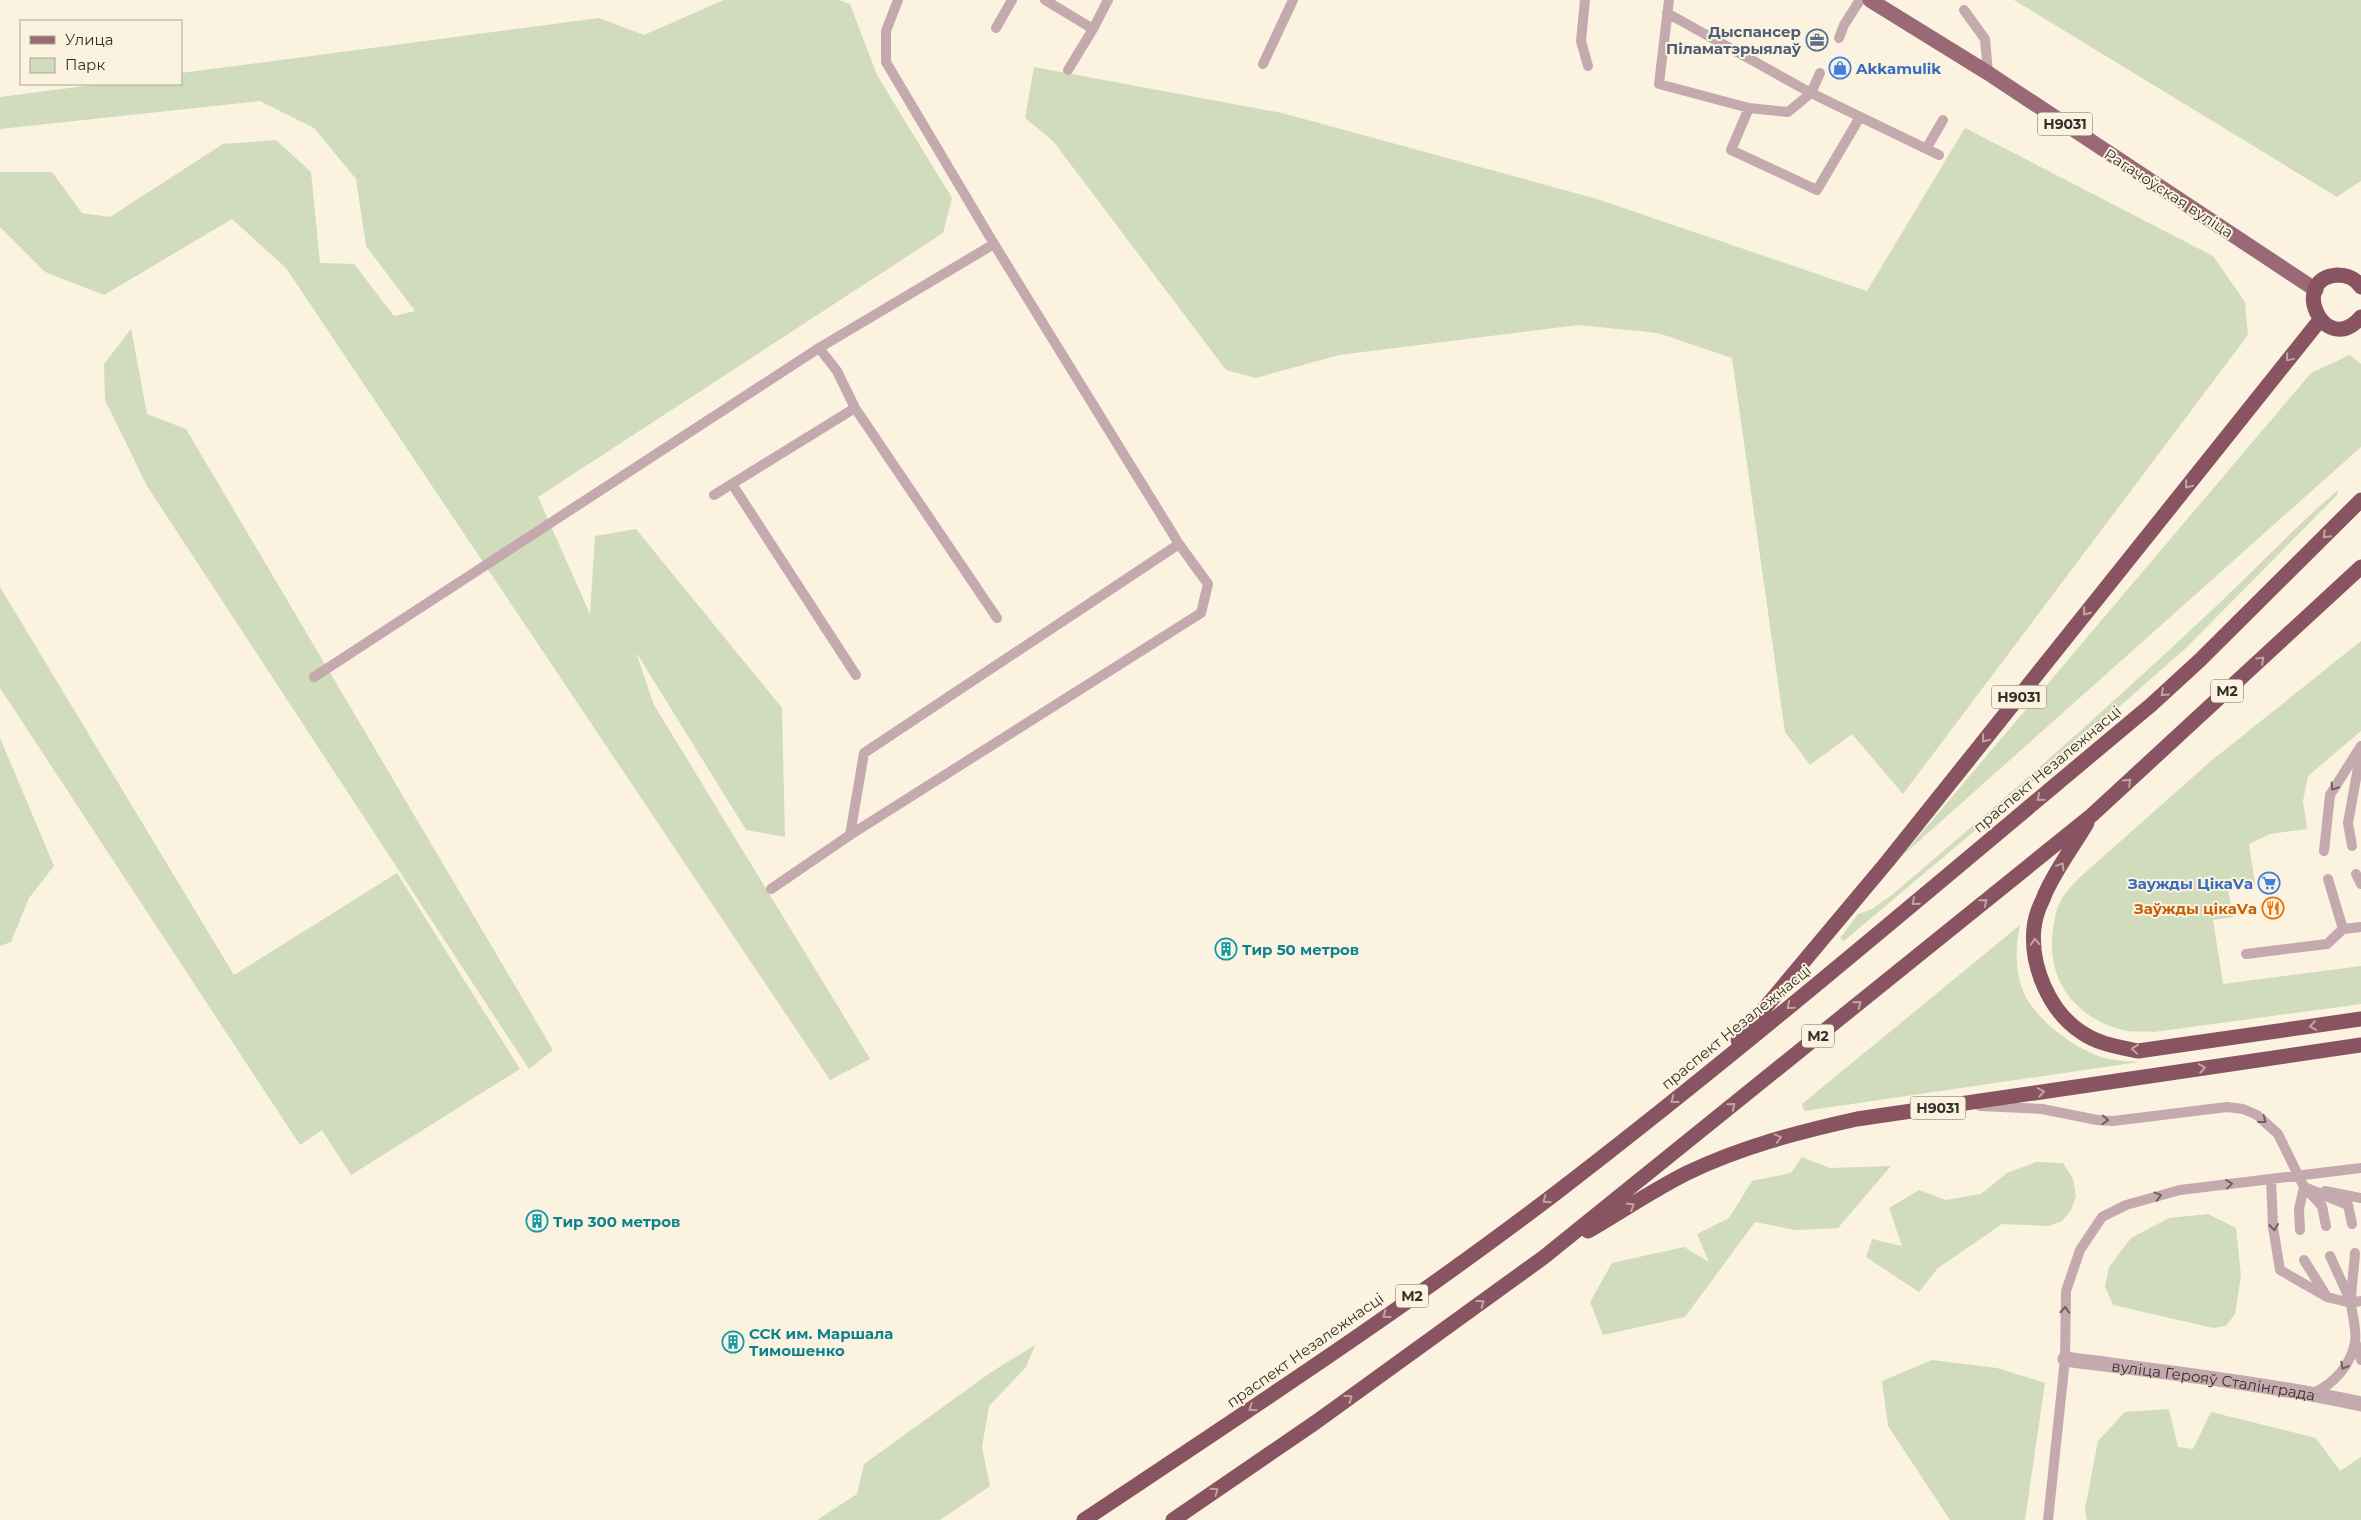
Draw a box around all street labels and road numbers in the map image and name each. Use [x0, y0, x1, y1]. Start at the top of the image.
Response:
road number: Н9031 [2038, 112, 2092, 136]
street label: Рагачоўская вуліца [2101, 144, 2237, 242]
road number: М2 [2211, 679, 2243, 702]
road number: Н9031 [1992, 686, 2046, 709]
street label: праспект Незалежнасці [1969, 701, 2125, 837]
street label: праспект Незалежнасці [1657, 961, 1815, 1093]
road number: М2 [1802, 1024, 1834, 1048]
road number: Н9031 [1910, 1096, 1966, 1120]
road number: М2 [1396, 1284, 1428, 1308]
street label: праспект Незалежнасці [1223, 1288, 1387, 1412]
street label: вуліца Герояў Сталінграда [2111, 1356, 2317, 1404]

